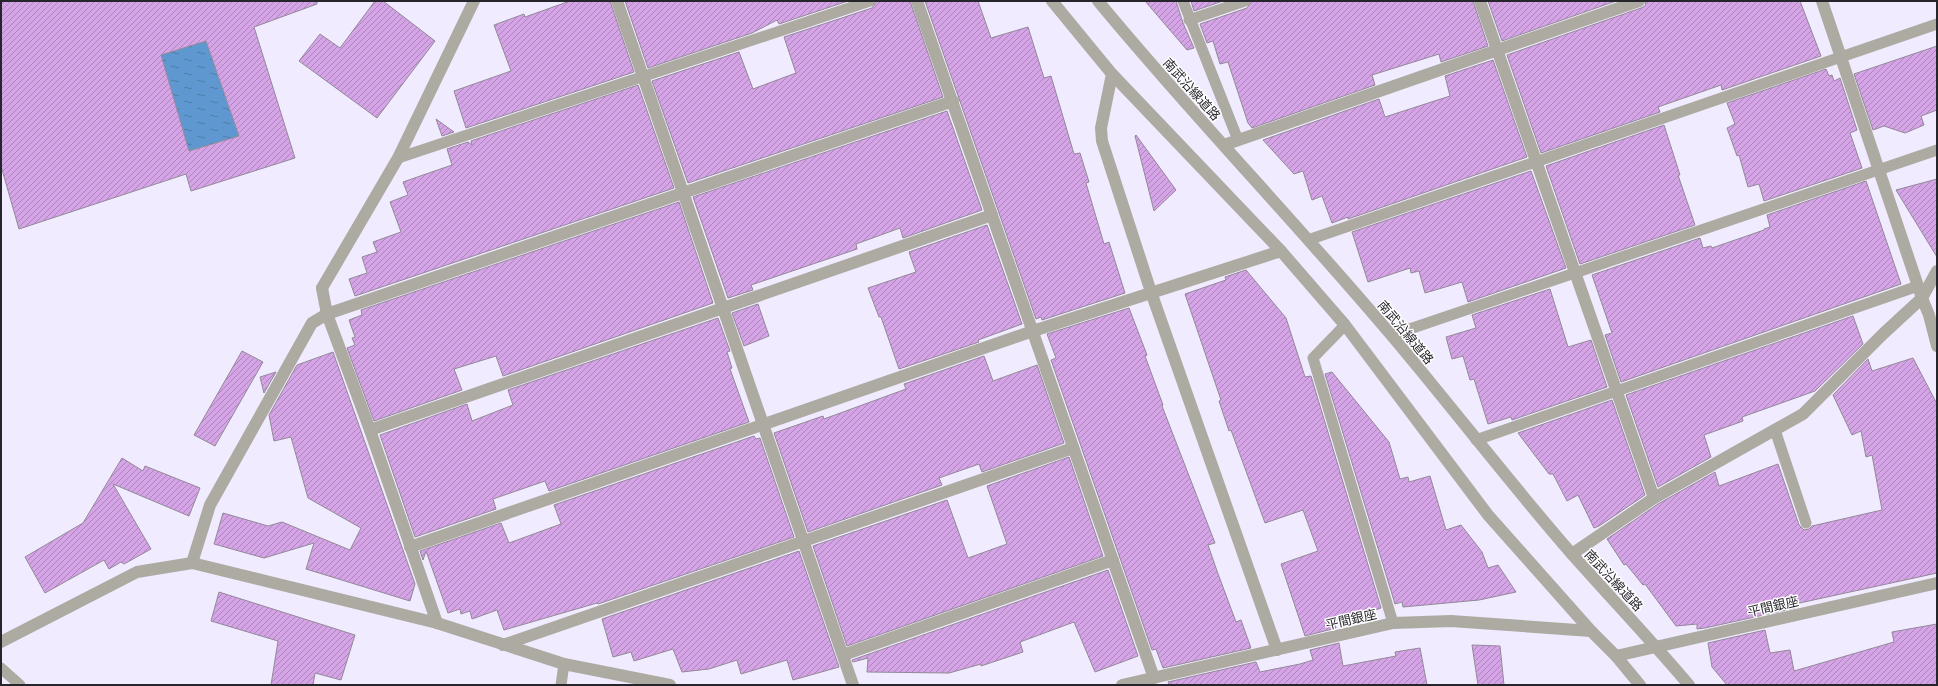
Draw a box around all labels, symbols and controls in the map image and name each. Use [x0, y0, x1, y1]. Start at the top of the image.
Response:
street label: 南武沿線道路 [1161, 55, 1223, 123]
street label: 南武沿線道路 [1376, 298, 1436, 366]
street label: 南武沿線道路 [1582, 547, 1646, 613]
street label: 平間銀座 [1746, 593, 1800, 619]
street label: 平間銀座 [1324, 606, 1378, 632]

